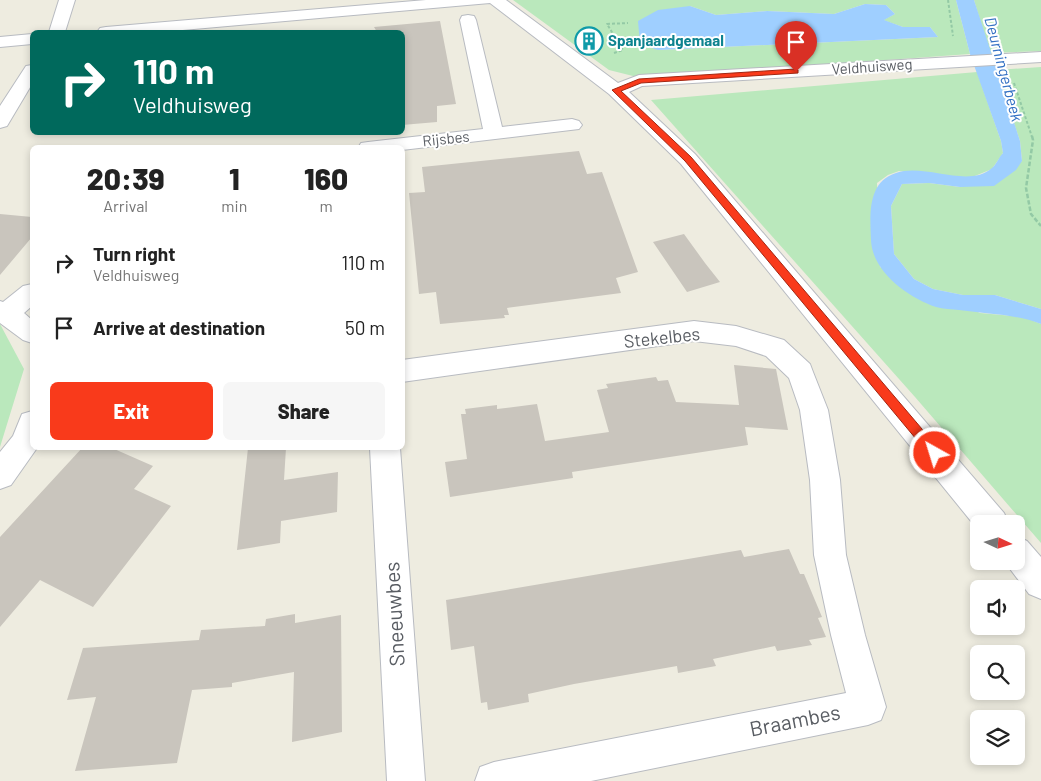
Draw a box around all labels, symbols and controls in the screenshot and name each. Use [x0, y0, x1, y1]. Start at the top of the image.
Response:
water label: Deurningerbeek [981, 15, 1028, 123]
pin [775, 21, 817, 72]
building icon: Spanjaardgemaal [574, 26, 604, 56]
icon: arrive [782, 28, 810, 56]
place label: Spanjaardgemaal [608, 31, 724, 49]
text: 110 m [133, 49, 214, 91]
icon: right [50, 50, 115, 115]
street label: Veldhuisweg [831, 54, 913, 78]
text: Veldhuisweg [133, 91, 252, 117]
street label: Rijsbes [422, 127, 470, 149]
text: 20:39 [87, 160, 165, 196]
text: 1 [229, 160, 240, 196]
text: 160 [304, 160, 348, 196]
text: Arrival [103, 196, 148, 215]
text: min [221, 196, 247, 215]
text: m [320, 196, 333, 215]
text: Turn right [93, 242, 175, 265]
icon: right [50, 249, 78, 277]
text: 110 m [341, 251, 385, 274]
text: Veldhuisweg [93, 265, 179, 284]
icon: arrive [50, 314, 78, 342]
text: Arrive at destination [93, 316, 265, 339]
text: 50 m [345, 316, 385, 339]
street label: Stekelbes [623, 322, 701, 352]
button: Exit [50, 382, 213, 440]
button: Share [223, 382, 385, 440]
position arrow [908, 426, 960, 478]
north arrow [970, 515, 1025, 570]
map controls [970, 515, 1025, 765]
street label: Sneeuwbes [378, 561, 409, 667]
button: sound [970, 580, 1025, 635]
button: search [970, 645, 1025, 700]
street label: Braambes [747, 698, 842, 741]
button: layers [970, 710, 1025, 765]

